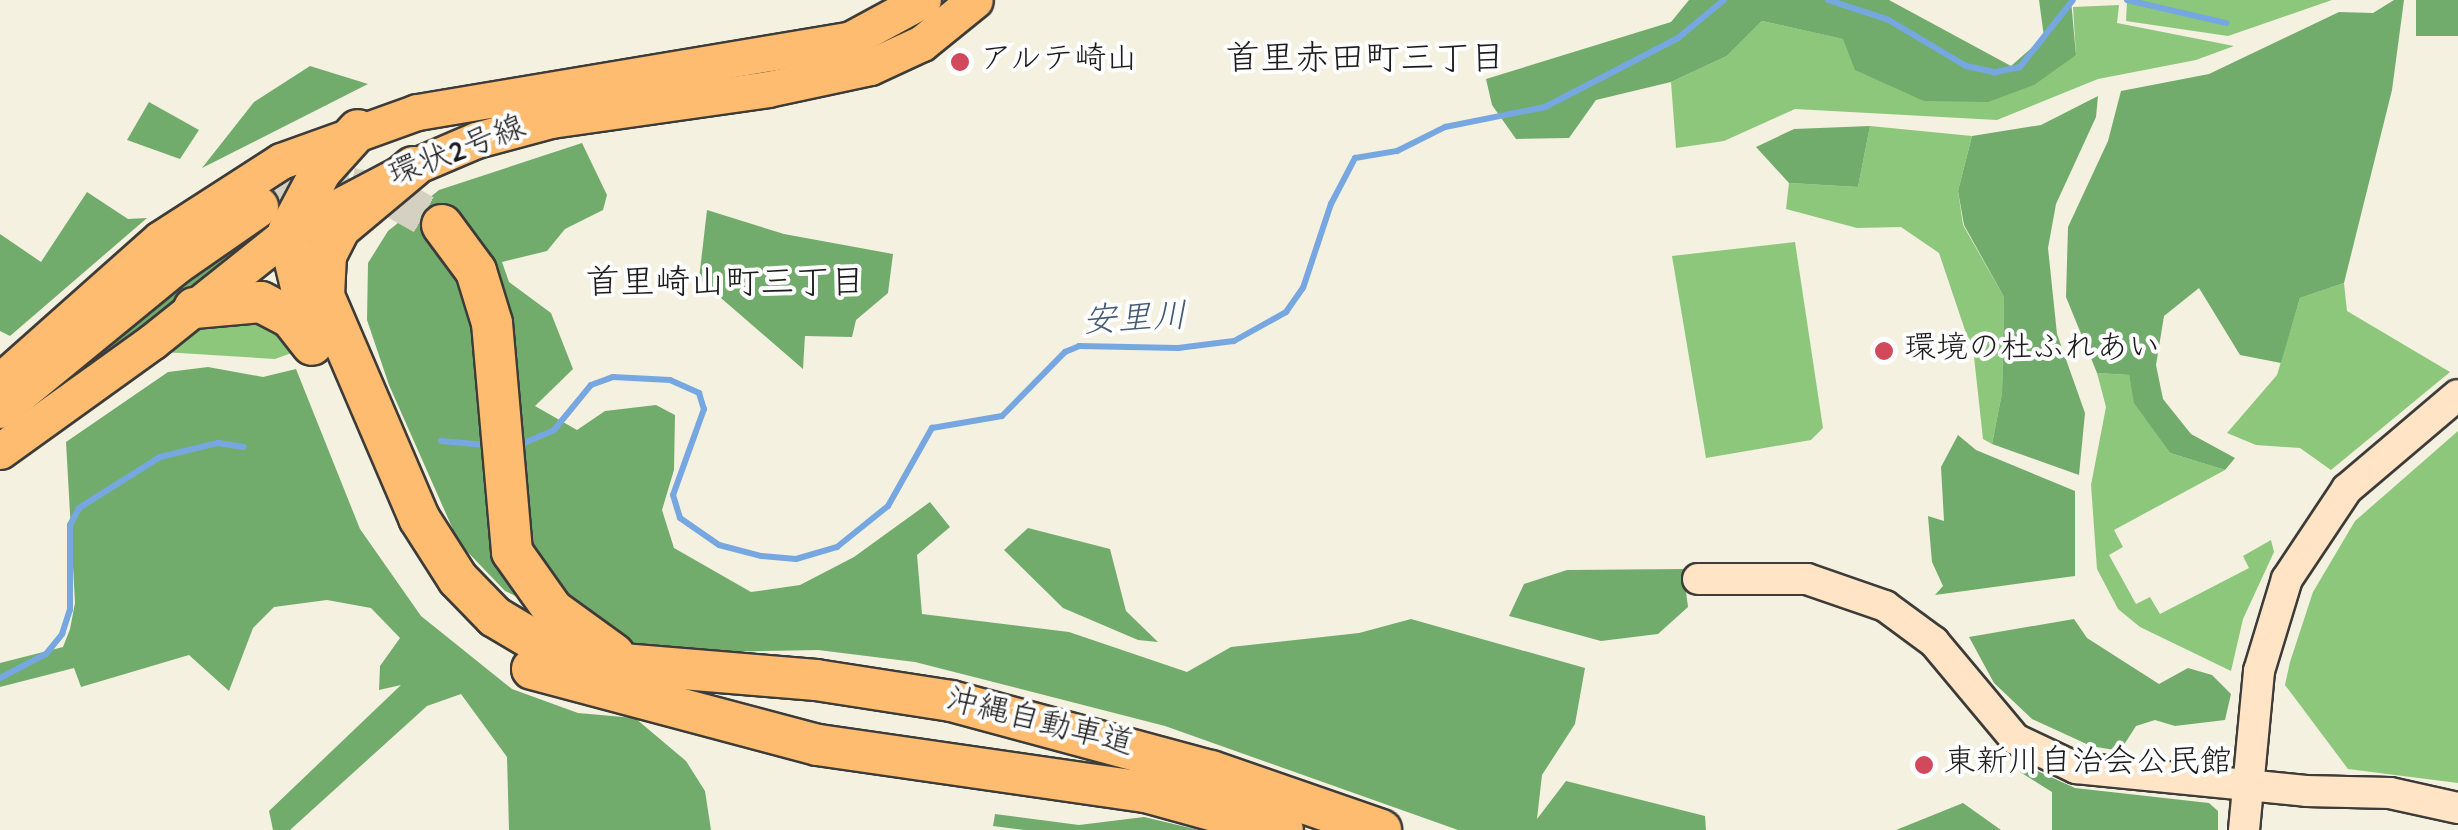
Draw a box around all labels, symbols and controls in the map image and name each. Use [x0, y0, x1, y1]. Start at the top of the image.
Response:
district label: 首里赤田町三丁目 [1225, 42, 1505, 84]
place label: アルテ崎山 [980, 43, 1140, 81]
marker: アルテ崎山 [949, 51, 971, 73]
street label: 環状2号線 [384, 110, 532, 198]
district label: 首里崎山町三丁目 [585, 266, 865, 308]
water label: 安里川 [1081, 299, 1189, 347]
place label: 環境の杜ふれあい [1904, 332, 2160, 370]
marker: 環境の杜ふれあい [1873, 340, 1895, 362]
street label: 沖縄自動車道 [941, 683, 1137, 767]
place label: 東新川自治会公民館 [1944, 746, 2232, 784]
marker: 東新川自治会公民館 [1913, 754, 1935, 776]

